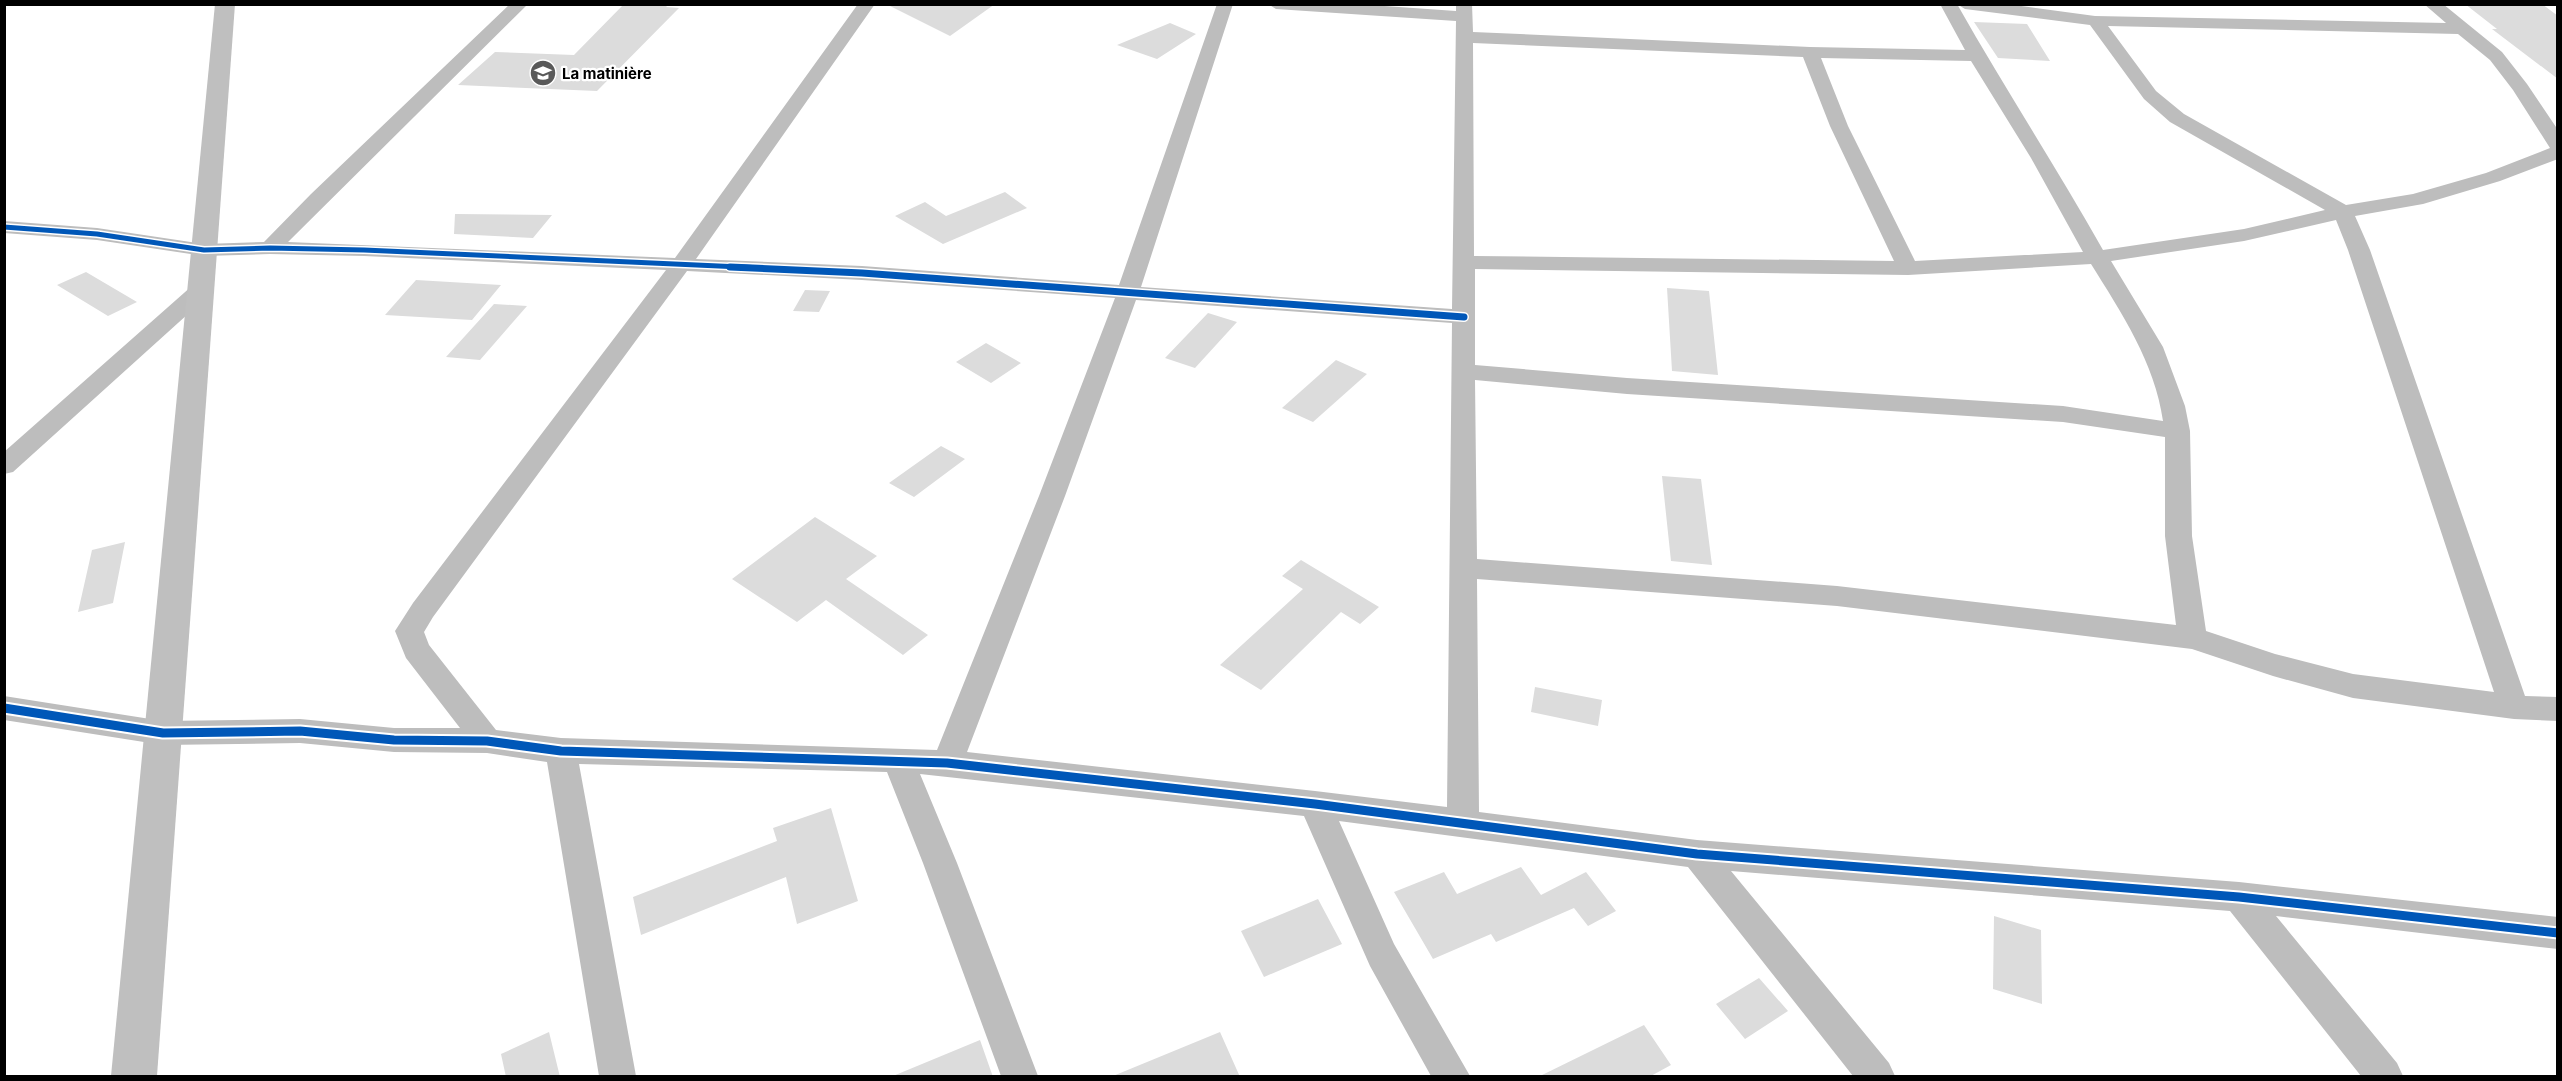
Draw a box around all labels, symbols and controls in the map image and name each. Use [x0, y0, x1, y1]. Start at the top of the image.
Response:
school or university icon: La matinière [528, 58, 558, 88]
place label: La matinière [562, 64, 652, 83]

